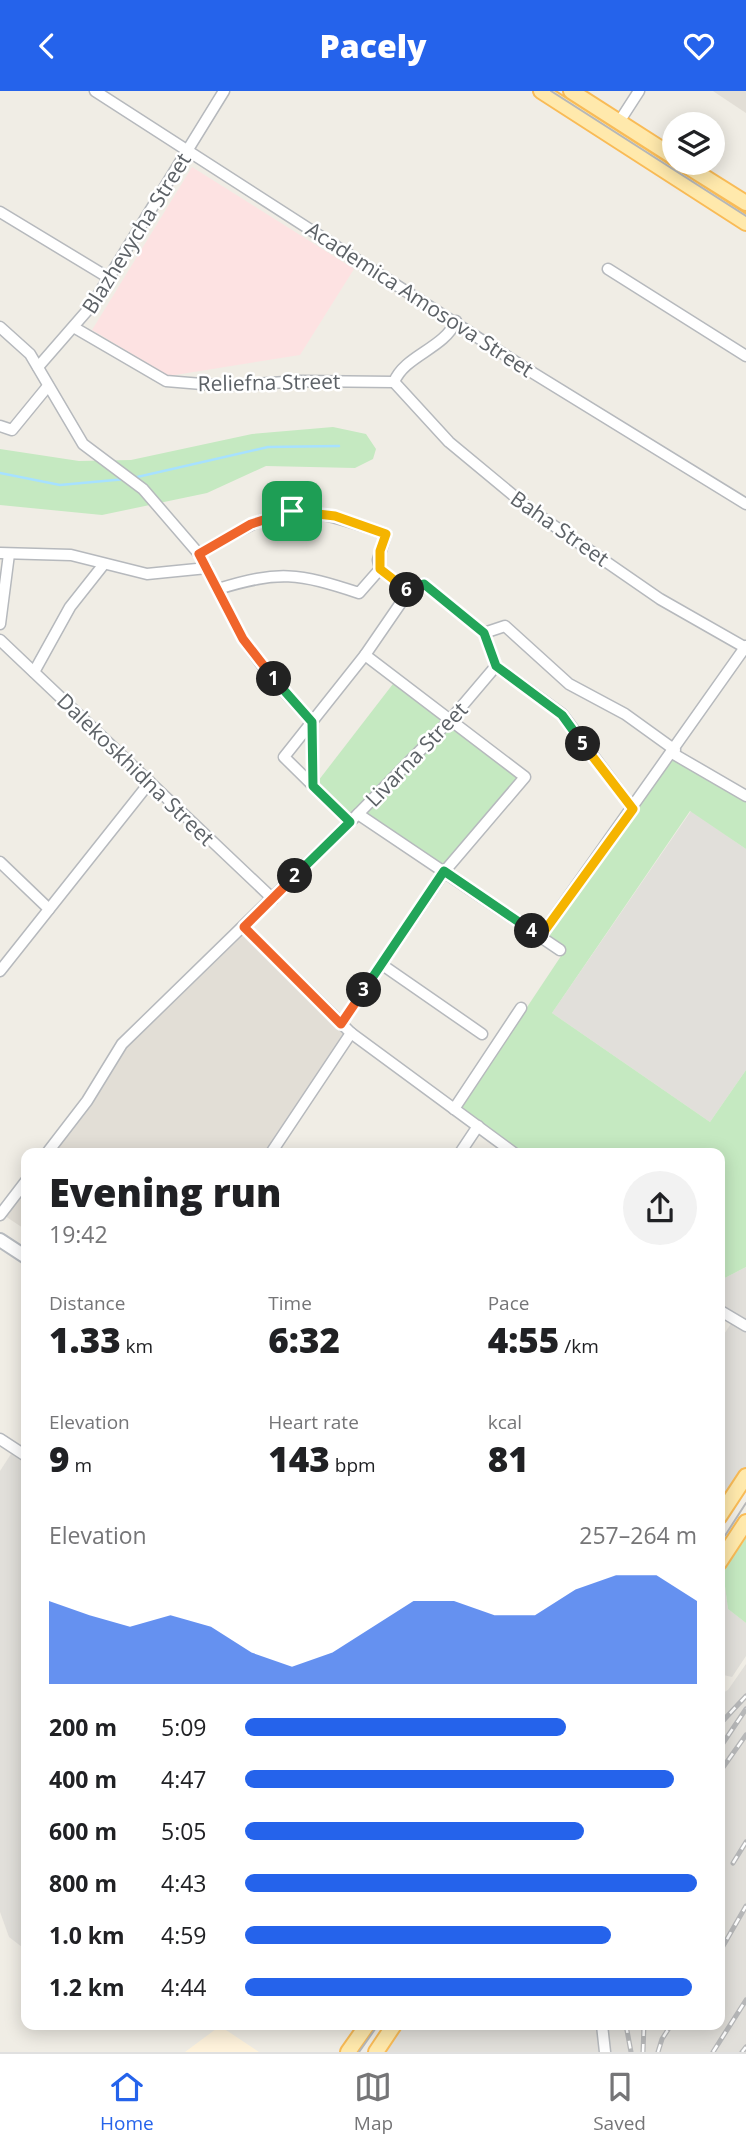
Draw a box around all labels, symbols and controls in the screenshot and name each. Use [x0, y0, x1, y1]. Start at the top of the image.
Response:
text: Pacely [319, 24, 427, 67]
icon: back [28, 27, 66, 65]
icon: heart [680, 27, 718, 65]
map controls [662, 112, 725, 175]
button: layers [662, 112, 725, 175]
street label: Blazhevycha Street [75, 147, 197, 319]
street label: Academica Amosova Street [301, 215, 539, 383]
street label: Reliefna Street [197, 367, 341, 397]
pin [262, 481, 322, 541]
street label: Baha Street [505, 484, 615, 572]
icon: arrive [273, 492, 311, 530]
pin: 6 [390, 573, 424, 607]
text: 6 [401, 576, 412, 602]
pin: 1 [256, 661, 292, 697]
text: 1 [268, 665, 279, 691]
street label: Dalekoskhidna Street [51, 687, 221, 851]
street label: Livarna Street [359, 695, 473, 813]
pin: 5 [566, 727, 600, 761]
text: 5 [577, 730, 588, 756]
pin: 2 [278, 859, 312, 893]
text: 2 [289, 862, 300, 888]
pin: 4 [514, 913, 550, 949]
text: 4 [526, 917, 537, 943]
pin: 3 [346, 972, 382, 1007]
text: 3 [358, 976, 369, 1002]
text: Evening run [49, 1166, 281, 1218]
button: share [623, 1171, 697, 1245]
text: 19:42 [49, 1218, 108, 1250]
text: Distance [49, 1290, 125, 1316]
text: Time [268, 1290, 312, 1316]
text: Pace [488, 1290, 529, 1316]
text: 1.33 [49, 1316, 121, 1363]
text: 6:32 [268, 1316, 340, 1363]
text: 4:55 [488, 1316, 559, 1363]
text: km [121, 1333, 153, 1359]
text: /km [559, 1333, 599, 1359]
text: Elevation [49, 1409, 130, 1435]
text: Heart rate [268, 1409, 359, 1435]
text: kcal [488, 1409, 522, 1435]
text: 9 [49, 1435, 70, 1482]
text: 143 [268, 1435, 330, 1482]
text: 81 [488, 1435, 529, 1482]
text: m [70, 1452, 92, 1478]
text: bpm [330, 1452, 376, 1478]
text: Elevation [49, 1519, 147, 1551]
text: 257–264 m [579, 1519, 697, 1551]
text: 200 m [49, 1711, 117, 1743]
text: 5:09 [161, 1711, 207, 1743]
text: 400 m [49, 1763, 117, 1795]
text: 4:47 [161, 1763, 207, 1795]
text: 600 m [49, 1815, 117, 1847]
text: 5:05 [161, 1815, 207, 1847]
text: 800 m [49, 1867, 117, 1899]
text: 4:43 [161, 1867, 207, 1899]
text: 1.0 km [49, 1919, 125, 1951]
text: 4:59 [161, 1919, 207, 1951]
text: 1.2 km [49, 1971, 125, 2003]
text: 4:44 [161, 1971, 207, 2003]
tab: Home [100, 2068, 154, 2136]
tab: Map [354, 2068, 393, 2136]
tab: Saved [593, 2068, 646, 2136]

